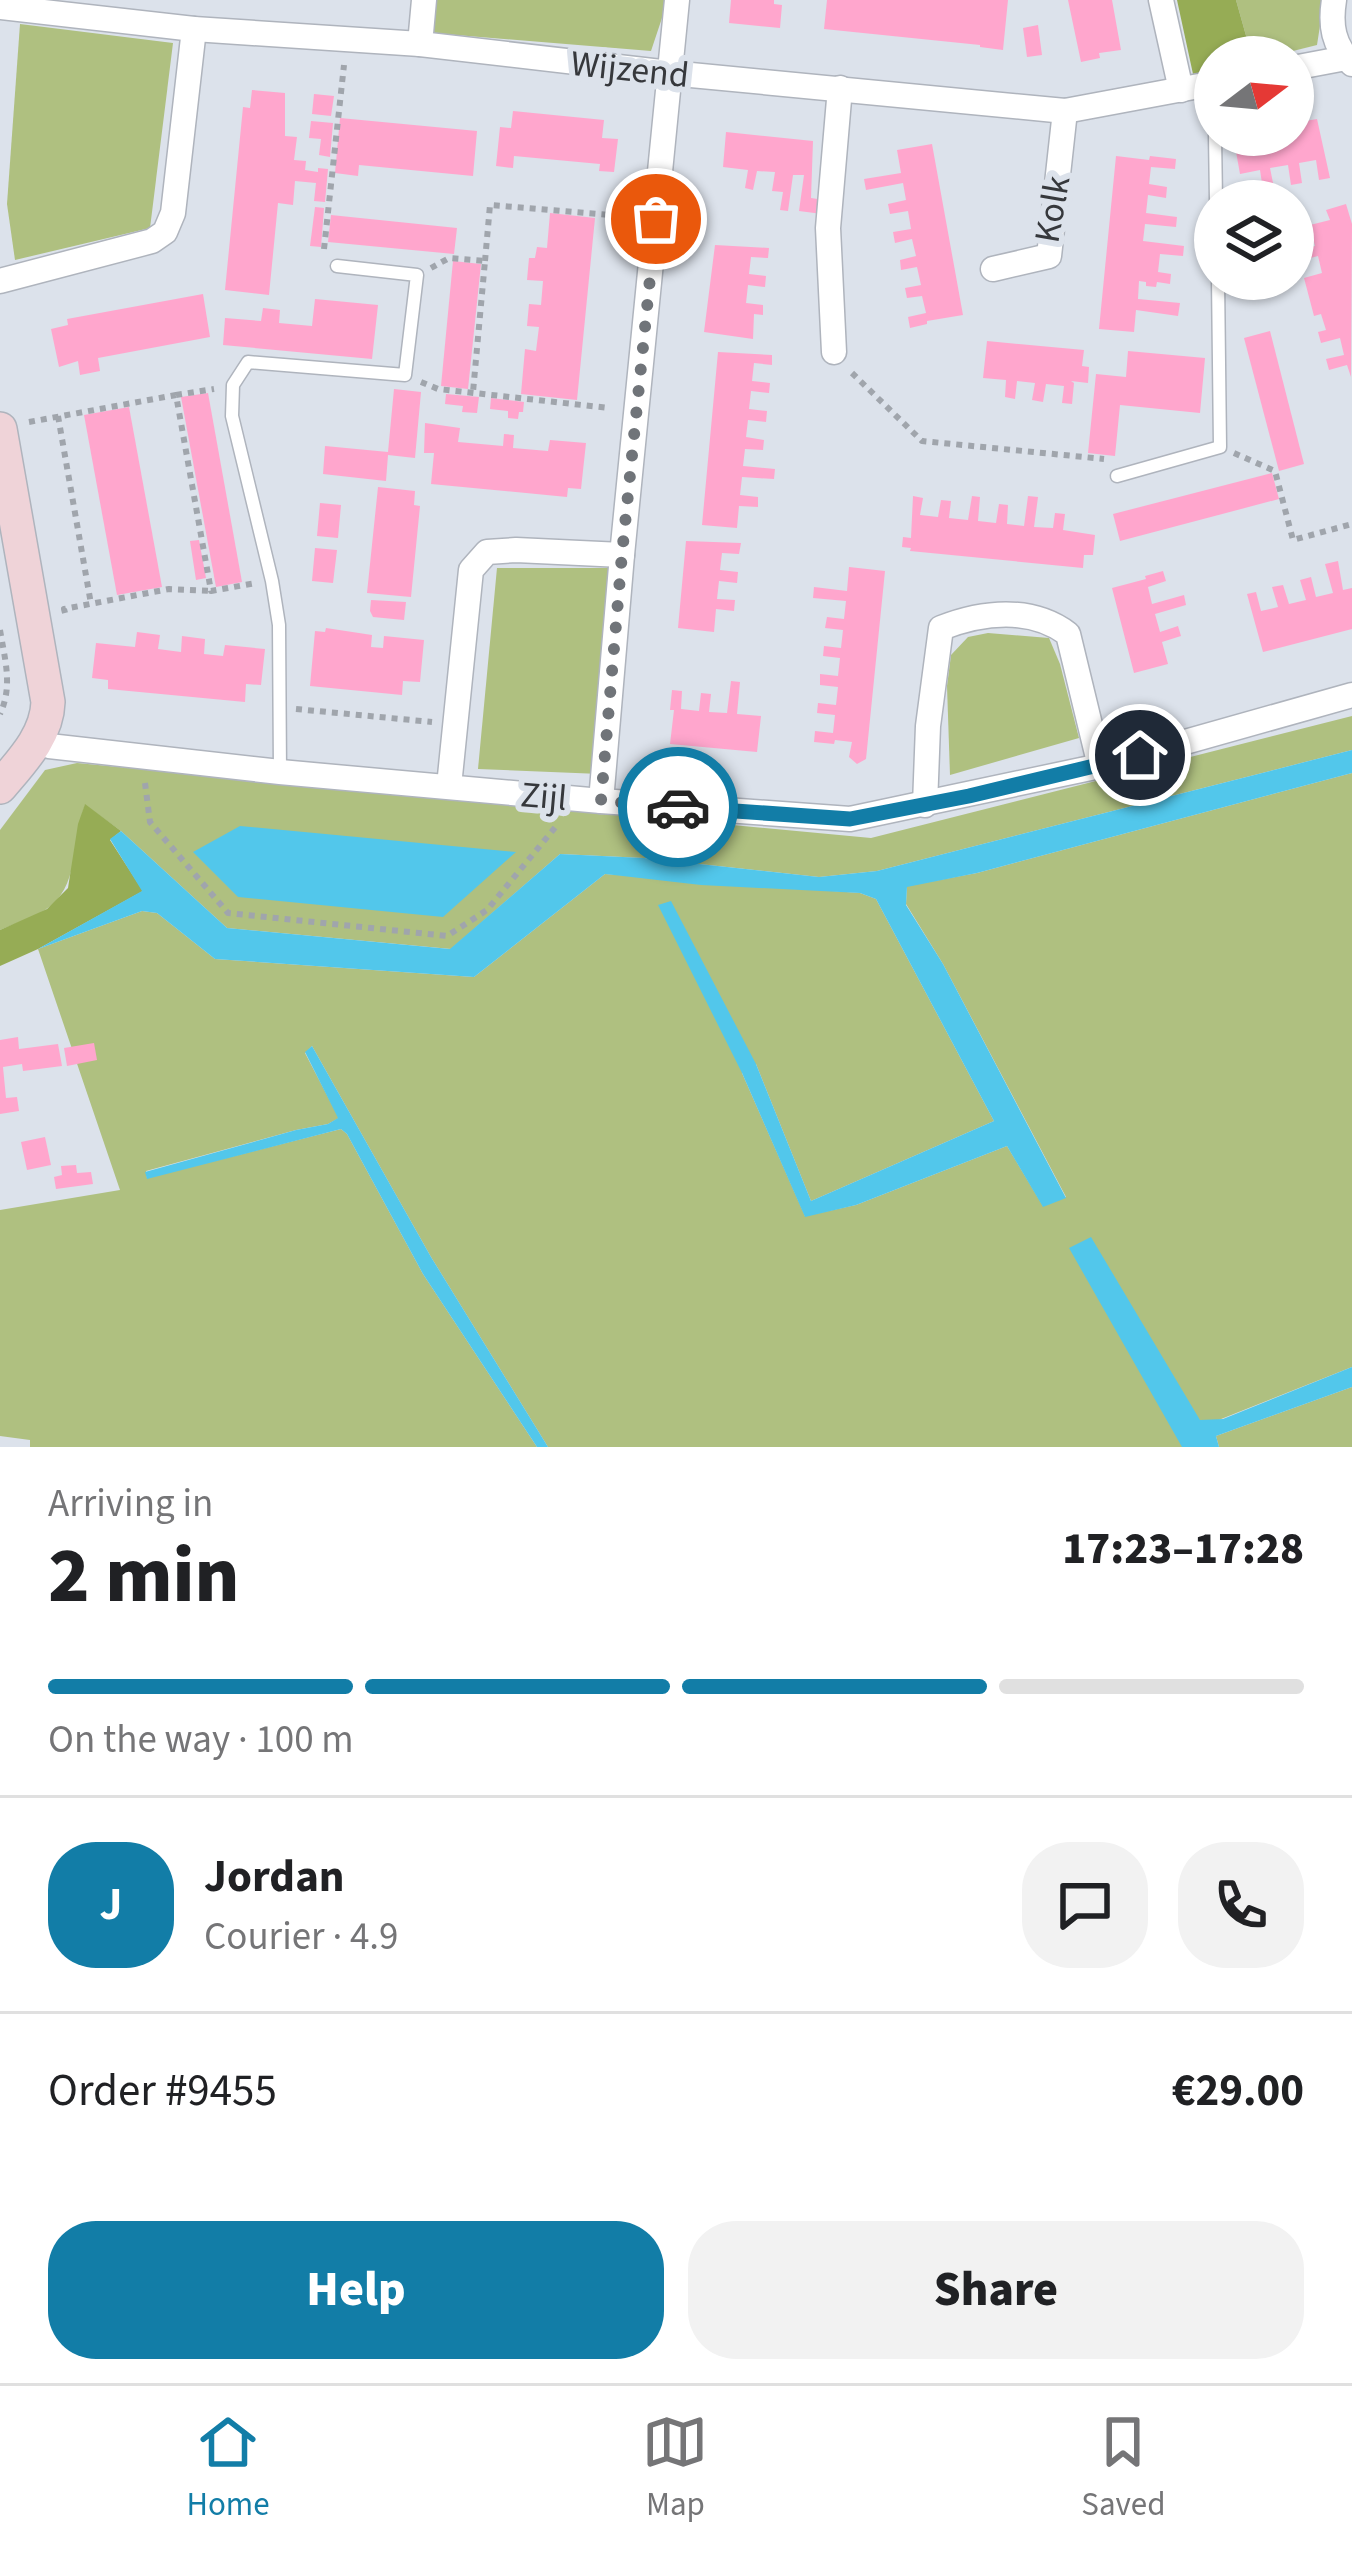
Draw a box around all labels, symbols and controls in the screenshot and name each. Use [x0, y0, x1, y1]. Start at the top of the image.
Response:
north arrow [1194, 36, 1314, 156]
map controls [1194, 36, 1314, 300]
street label: Wijzend [568, 38, 691, 101]
pin [605, 168, 707, 270]
street label: Kolk [1022, 172, 1083, 247]
button: layers [1194, 180, 1314, 300]
icon: bag [623, 186, 689, 252]
pin [1089, 704, 1191, 806]
icon: home [1107, 722, 1173, 788]
courier [618, 747, 738, 867]
street label: Zijl [519, 769, 569, 824]
icon: car [645, 774, 711, 840]
text: Arriving in [48, 1476, 213, 1532]
text: 17:23–17:28 [1062, 1517, 1304, 1581]
text: 2 min [48, 1521, 240, 1632]
text: On the way · 100 m [48, 1712, 354, 1768]
button: chat [1022, 1842, 1148, 1968]
button: phone [1178, 1842, 1304, 1968]
text: Jordan [204, 1845, 345, 1909]
text: J [100, 1873, 122, 1937]
text: Courier · 4.9 [204, 1909, 398, 1965]
text: Order #9455 [48, 2059, 277, 2123]
text: €29.00 [1172, 2059, 1304, 2123]
button: Help [48, 2221, 664, 2359]
button: Share [688, 2221, 1304, 2359]
tab: Home [186, 2409, 270, 2528]
tab: Map [642, 2409, 708, 2528]
tab: Saved [1081, 2409, 1166, 2528]

